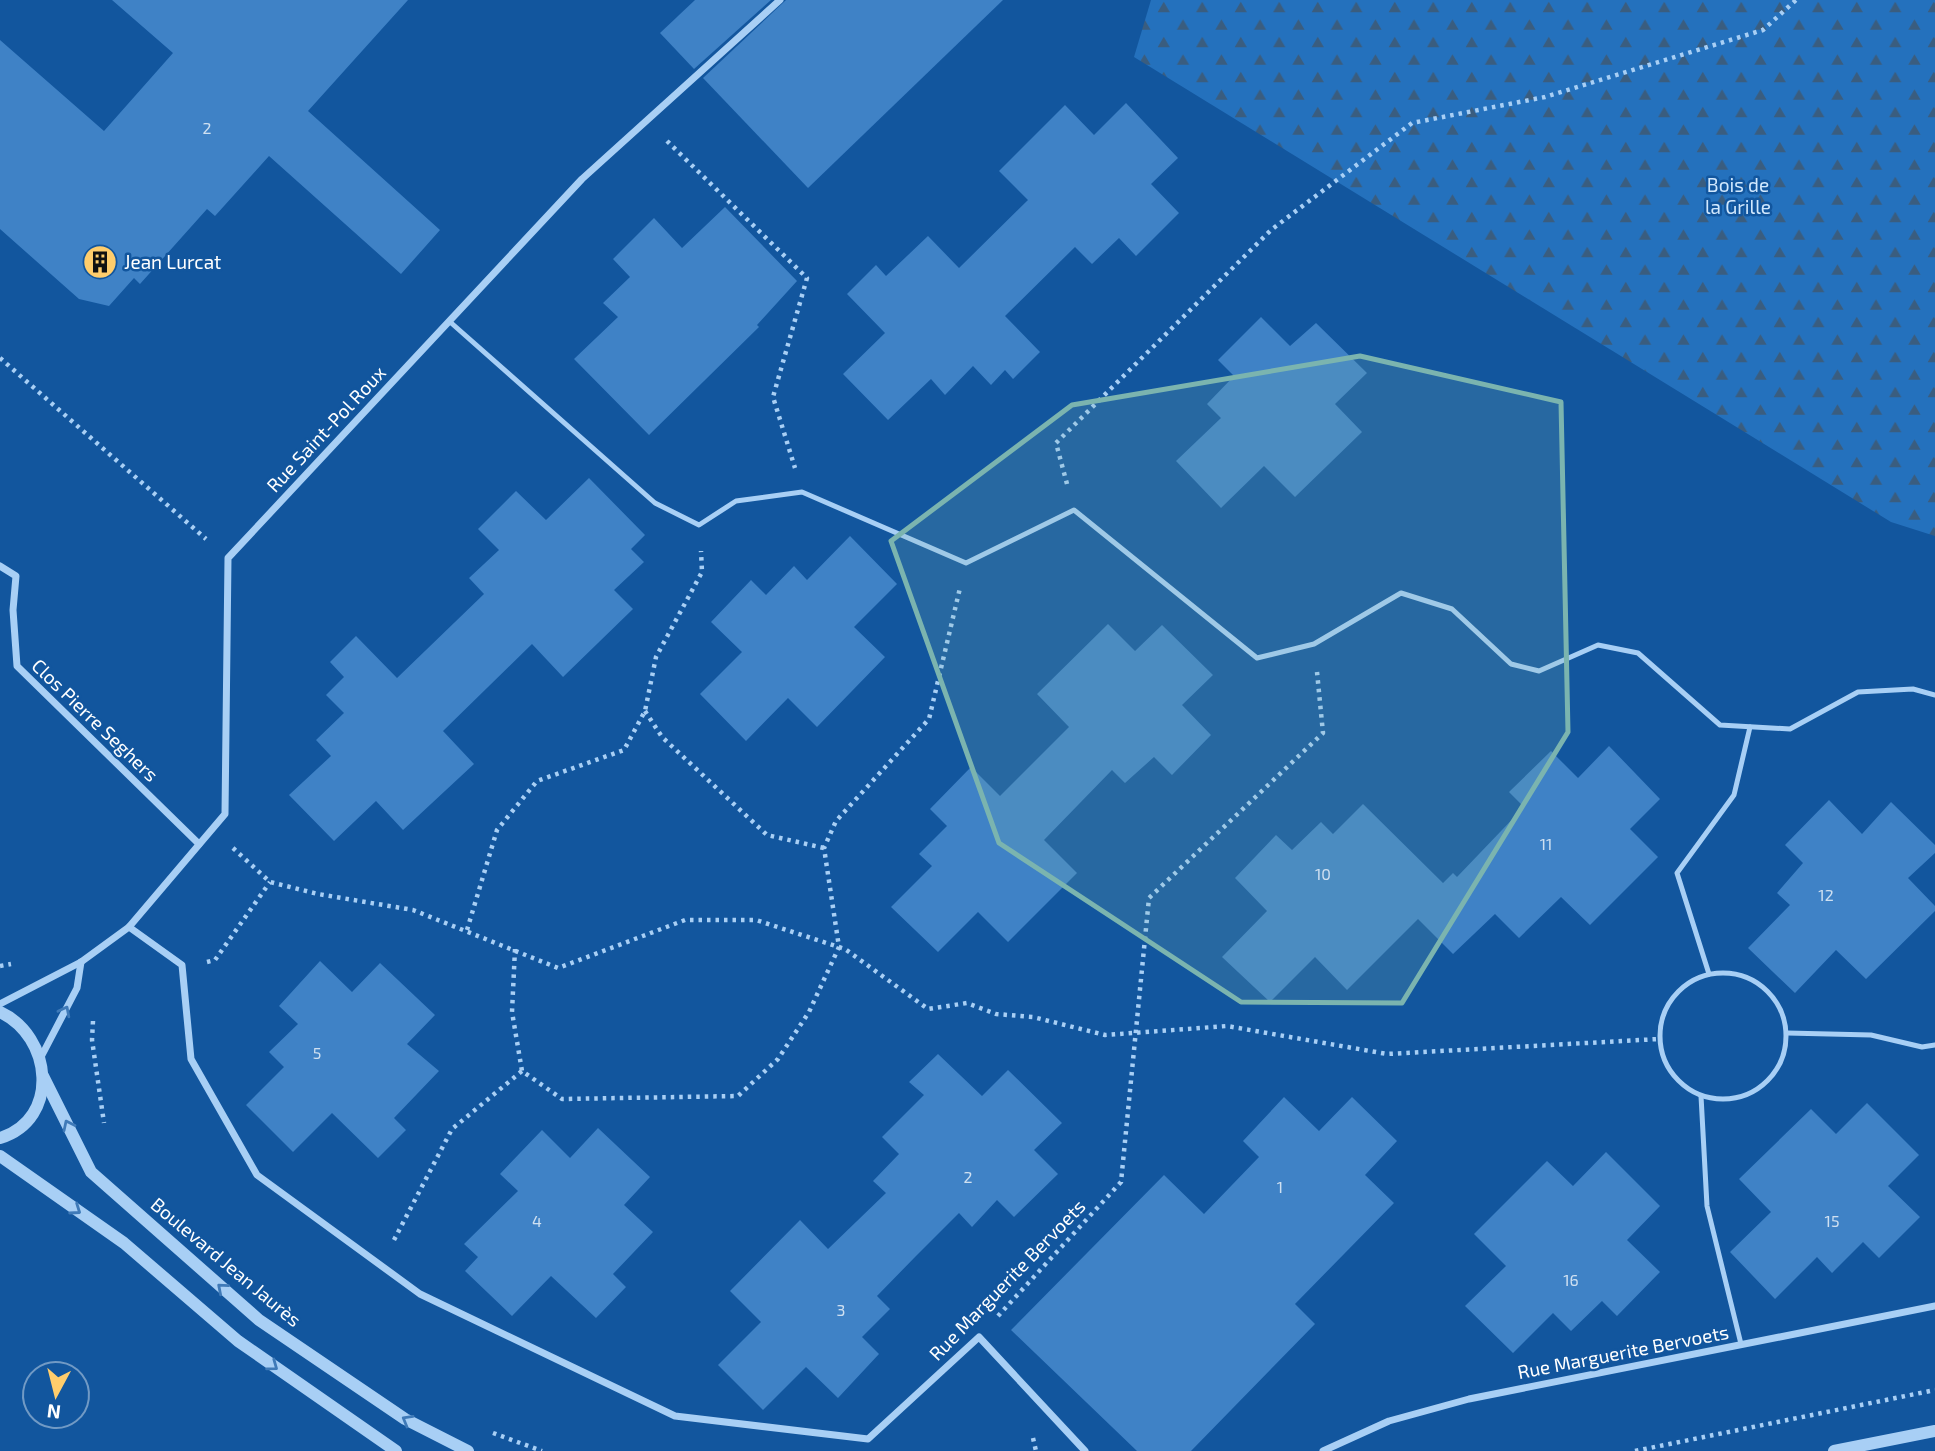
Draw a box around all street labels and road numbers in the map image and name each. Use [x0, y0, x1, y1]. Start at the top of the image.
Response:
street label: Rue Saint-Pol Roux [261, 361, 390, 497]
street label: Clos Pierre Seghers [27, 653, 163, 786]
street label: Boulevard Jean Jaurès [147, 1192, 306, 1331]
street label: Rue Marguerite Bervoets [924, 1194, 1090, 1365]
street label: Rue Marguerite Bervoets [1515, 1320, 1731, 1383]

